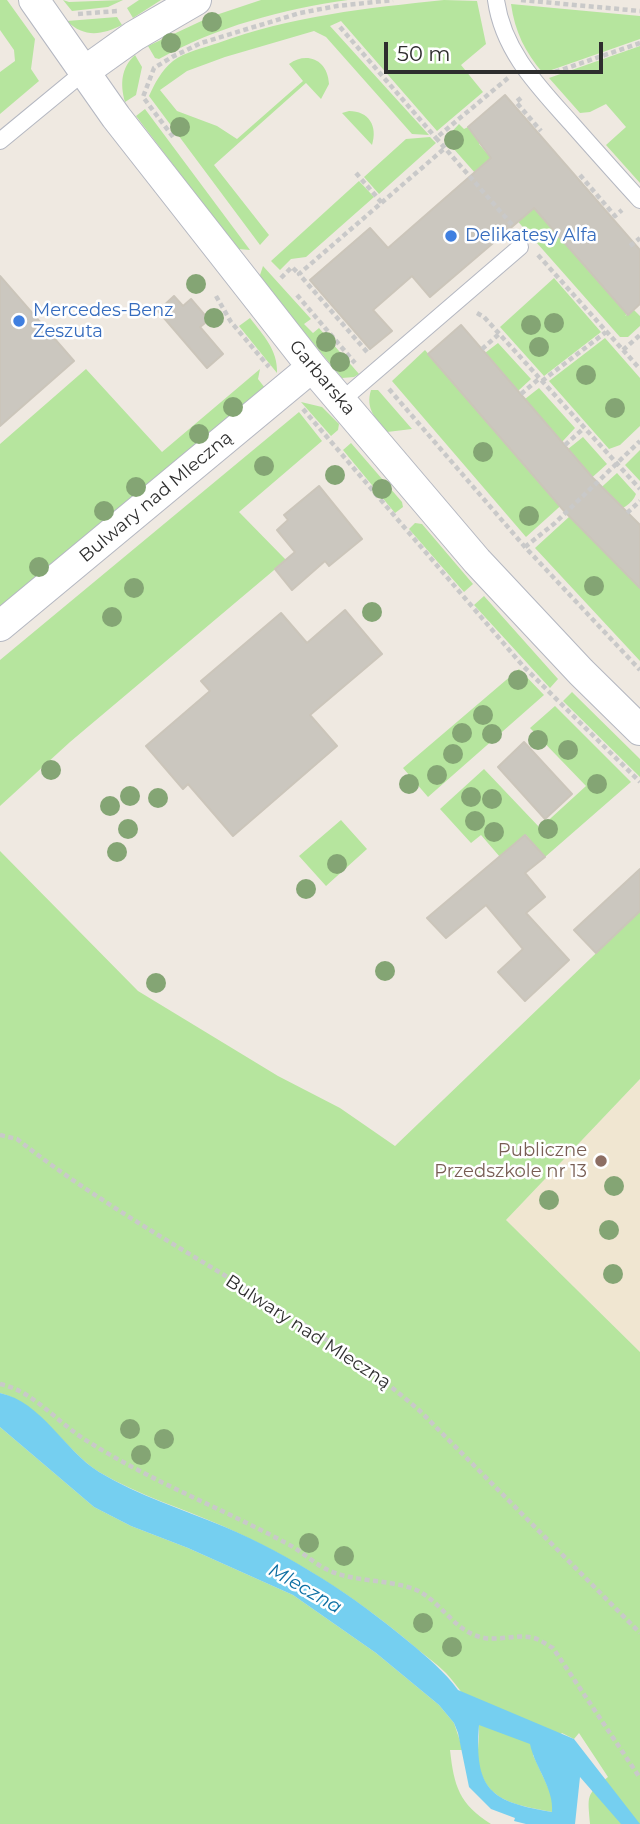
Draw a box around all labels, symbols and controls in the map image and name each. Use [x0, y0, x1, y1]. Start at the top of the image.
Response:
scale bar [388, 28, 607, 72]
text: 50 m [397, 41, 451, 66]
place label: Delikatesy Alfa [465, 225, 597, 247]
marker: Delikatesy Alfa [443, 228, 459, 244]
place label: Mercedes-Benz Zeszuta [33, 300, 173, 342]
marker: Mercedes-Benz Zeszuta [11, 313, 27, 329]
street label: Garbarska [284, 336, 360, 420]
street label: Bulwary nad Mleczną [75, 427, 237, 567]
place label: Publiczne Przedszkole nr 13 [434, 1140, 587, 1182]
marker: Publiczne Przedszkole nr 13 [593, 1153, 609, 1169]
street label: Bulwary nad Mleczną [221, 1270, 395, 1394]
water label: Mleczna [264, 1559, 346, 1619]

